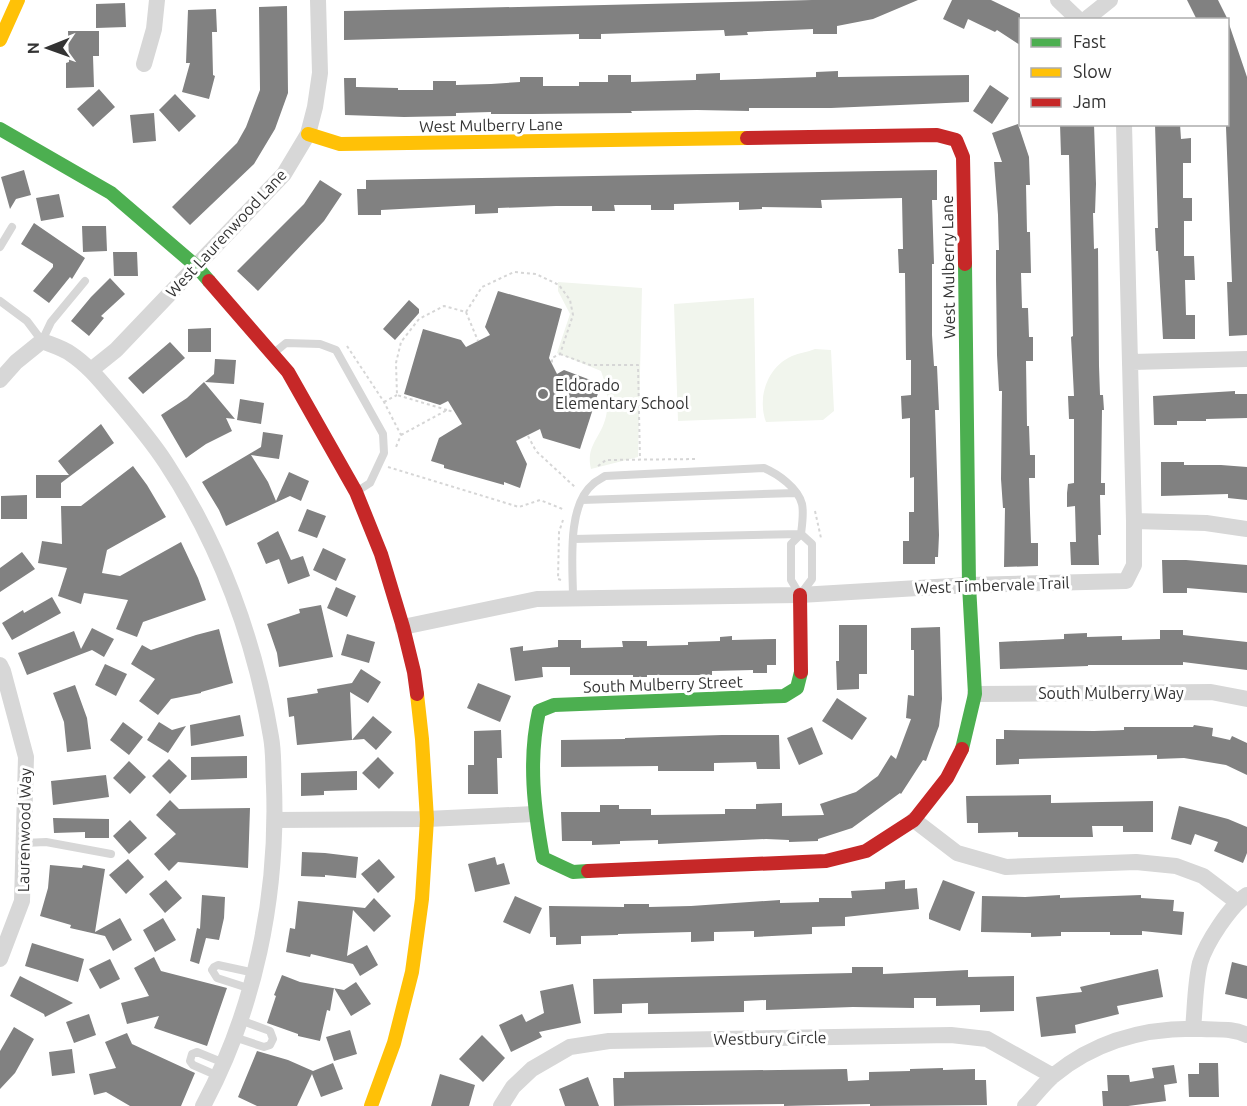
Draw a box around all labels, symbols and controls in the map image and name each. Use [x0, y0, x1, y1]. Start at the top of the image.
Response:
north arrow [18, 18, 78, 78]
legend [1019, 18, 1229, 126]
text: Fast [1073, 31, 1106, 51]
text: N [24, 42, 42, 54]
text: Slow [1073, 61, 1112, 81]
text: Jam [1073, 91, 1107, 111]
street label: West Mulberry Lane [419, 115, 563, 135]
street label: West Laurenwood Lane [162, 165, 290, 301]
street label: West Mulberry Lane [938, 195, 958, 339]
place label: Eldorado Elementary School [555, 376, 689, 412]
marker: Eldorado Elementary School [536, 387, 550, 401]
street label: West Timbervale Trail [914, 573, 1070, 597]
street label: South Mulberry Street [583, 672, 744, 696]
street label: South Mulberry Way [1038, 684, 1184, 702]
street label: Laurenwood Way [14, 768, 34, 892]
street label: Westbury Circle [713, 1028, 827, 1048]

